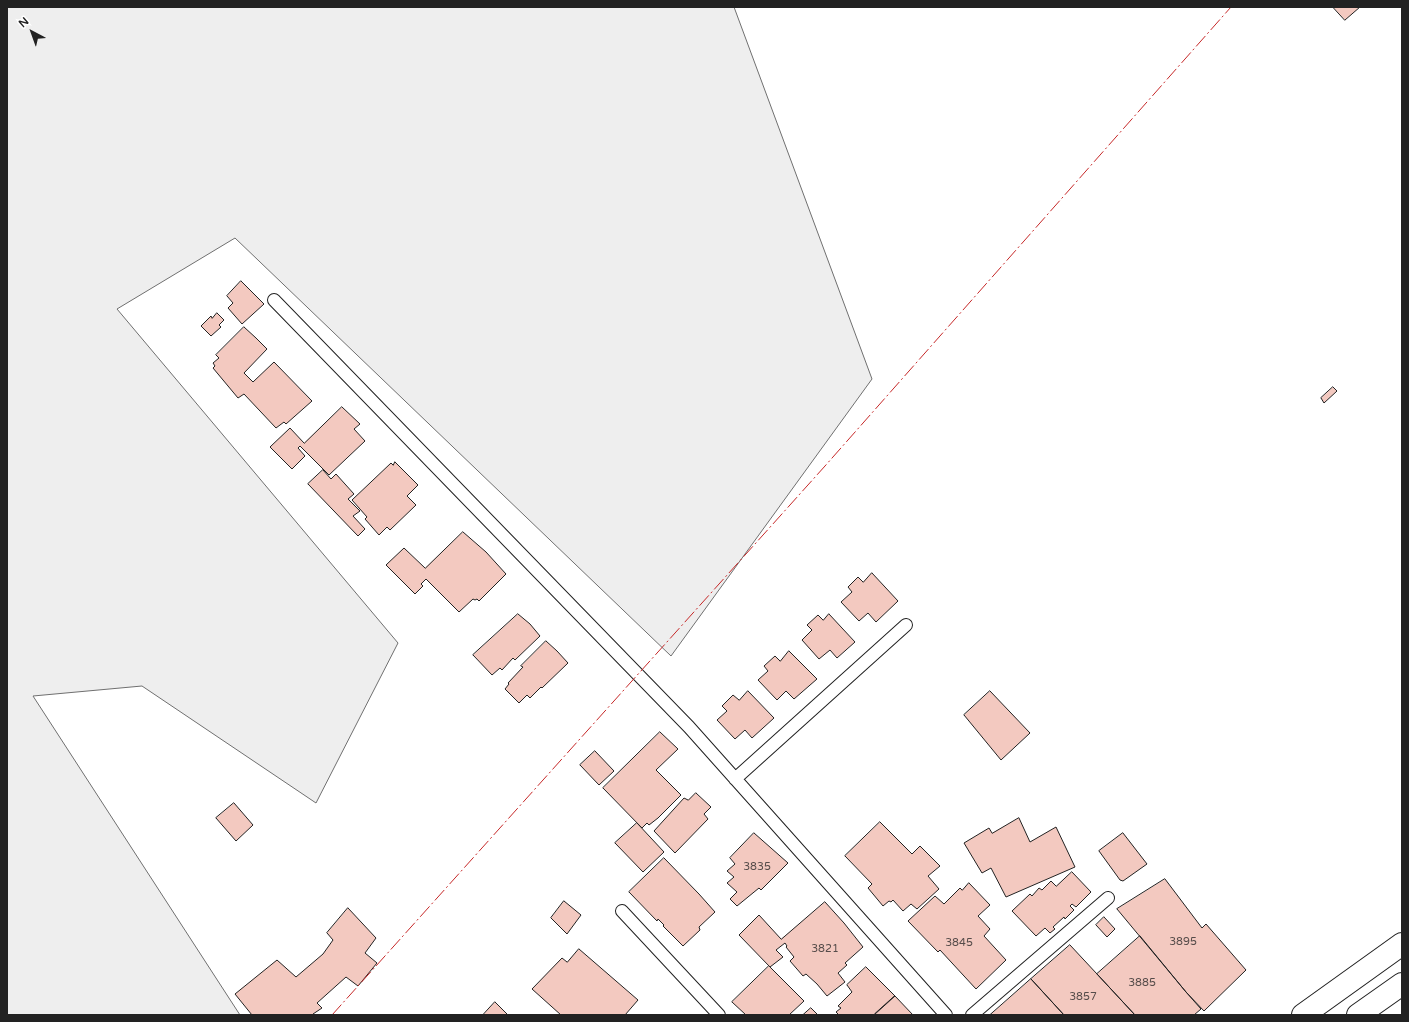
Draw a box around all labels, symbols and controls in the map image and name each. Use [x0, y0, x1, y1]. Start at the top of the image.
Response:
north arrow [12, 12, 52, 52]
text: N [16, 15, 31, 30]
house number: 3835 [743, 860, 771, 874]
house number: 3895 [1169, 935, 1197, 949]
house number: 3845 [945, 936, 973, 950]
house number: 3821 [811, 942, 839, 956]
house number: 3885 [1128, 976, 1156, 990]
house number: 3857 [1069, 990, 1097, 1004]

